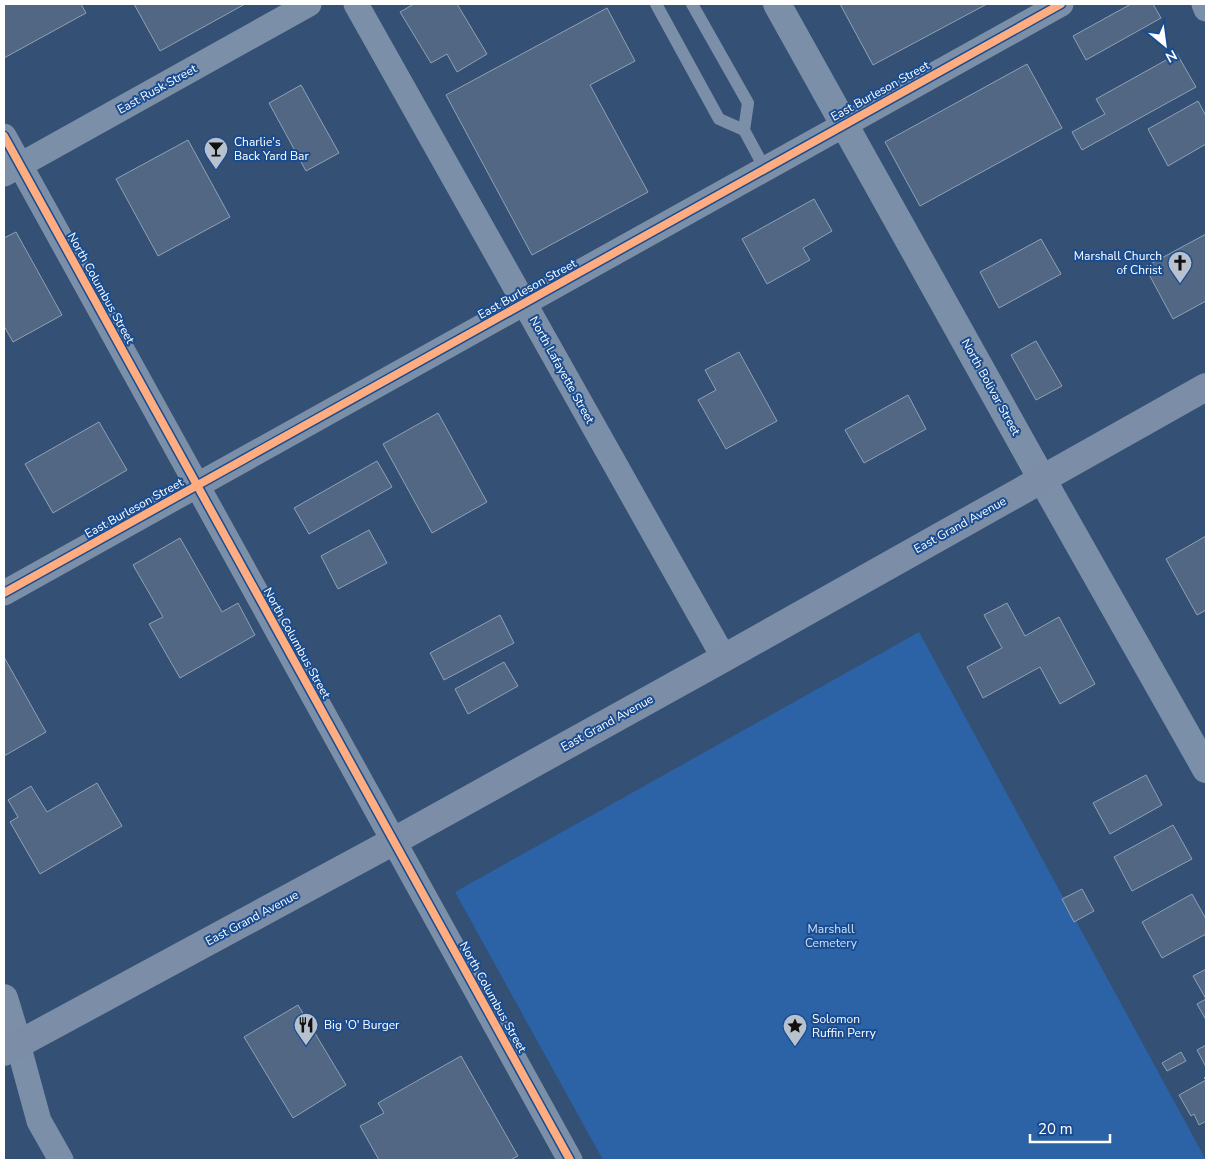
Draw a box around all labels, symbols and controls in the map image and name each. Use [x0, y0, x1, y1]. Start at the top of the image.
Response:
north arrow [1140, 20, 1190, 70]
text: N [1162, 45, 1180, 67]
street label: East Burleson Street [828, 57, 933, 125]
street label: East Rusk Street [114, 60, 200, 117]
place label: Charlie's Back Yard Bar [234, 134, 309, 164]
bar icon: Charlie's Back Yard Bar [203, 136, 229, 170]
street label: North Columbus Street [64, 230, 139, 347]
place label: Marshall Church of Christ [1074, 248, 1163, 278]
church icon: Marshall Church of Christ [1167, 250, 1193, 284]
street label: East Burleson Street [475, 255, 580, 323]
street label: North Lafayette Street [526, 314, 599, 427]
street label: North Bolivar Street [958, 336, 1025, 439]
street label: East Burleson Street [82, 474, 187, 542]
street label: East Grand Avenue [911, 493, 1009, 557]
street label: North Columbus Street [260, 585, 335, 702]
street label: East Grand Avenue [558, 691, 656, 755]
street label: East Grand Avenue [203, 887, 301, 949]
park label: Marshall Cemetery [805, 921, 858, 951]
street label: North Columbus Street [456, 939, 531, 1056]
place label: Solomon Ruffin Perry [812, 1011, 877, 1041]
restaurant icon: Big 'O' Burger [293, 1012, 319, 1046]
place icon: Solomon Ruffin Perry [782, 1013, 808, 1047]
place label: Big 'O' Burger [324, 1017, 400, 1033]
scale bar [1030, 1112, 1110, 1144]
text: 20 m [1038, 1119, 1073, 1139]

